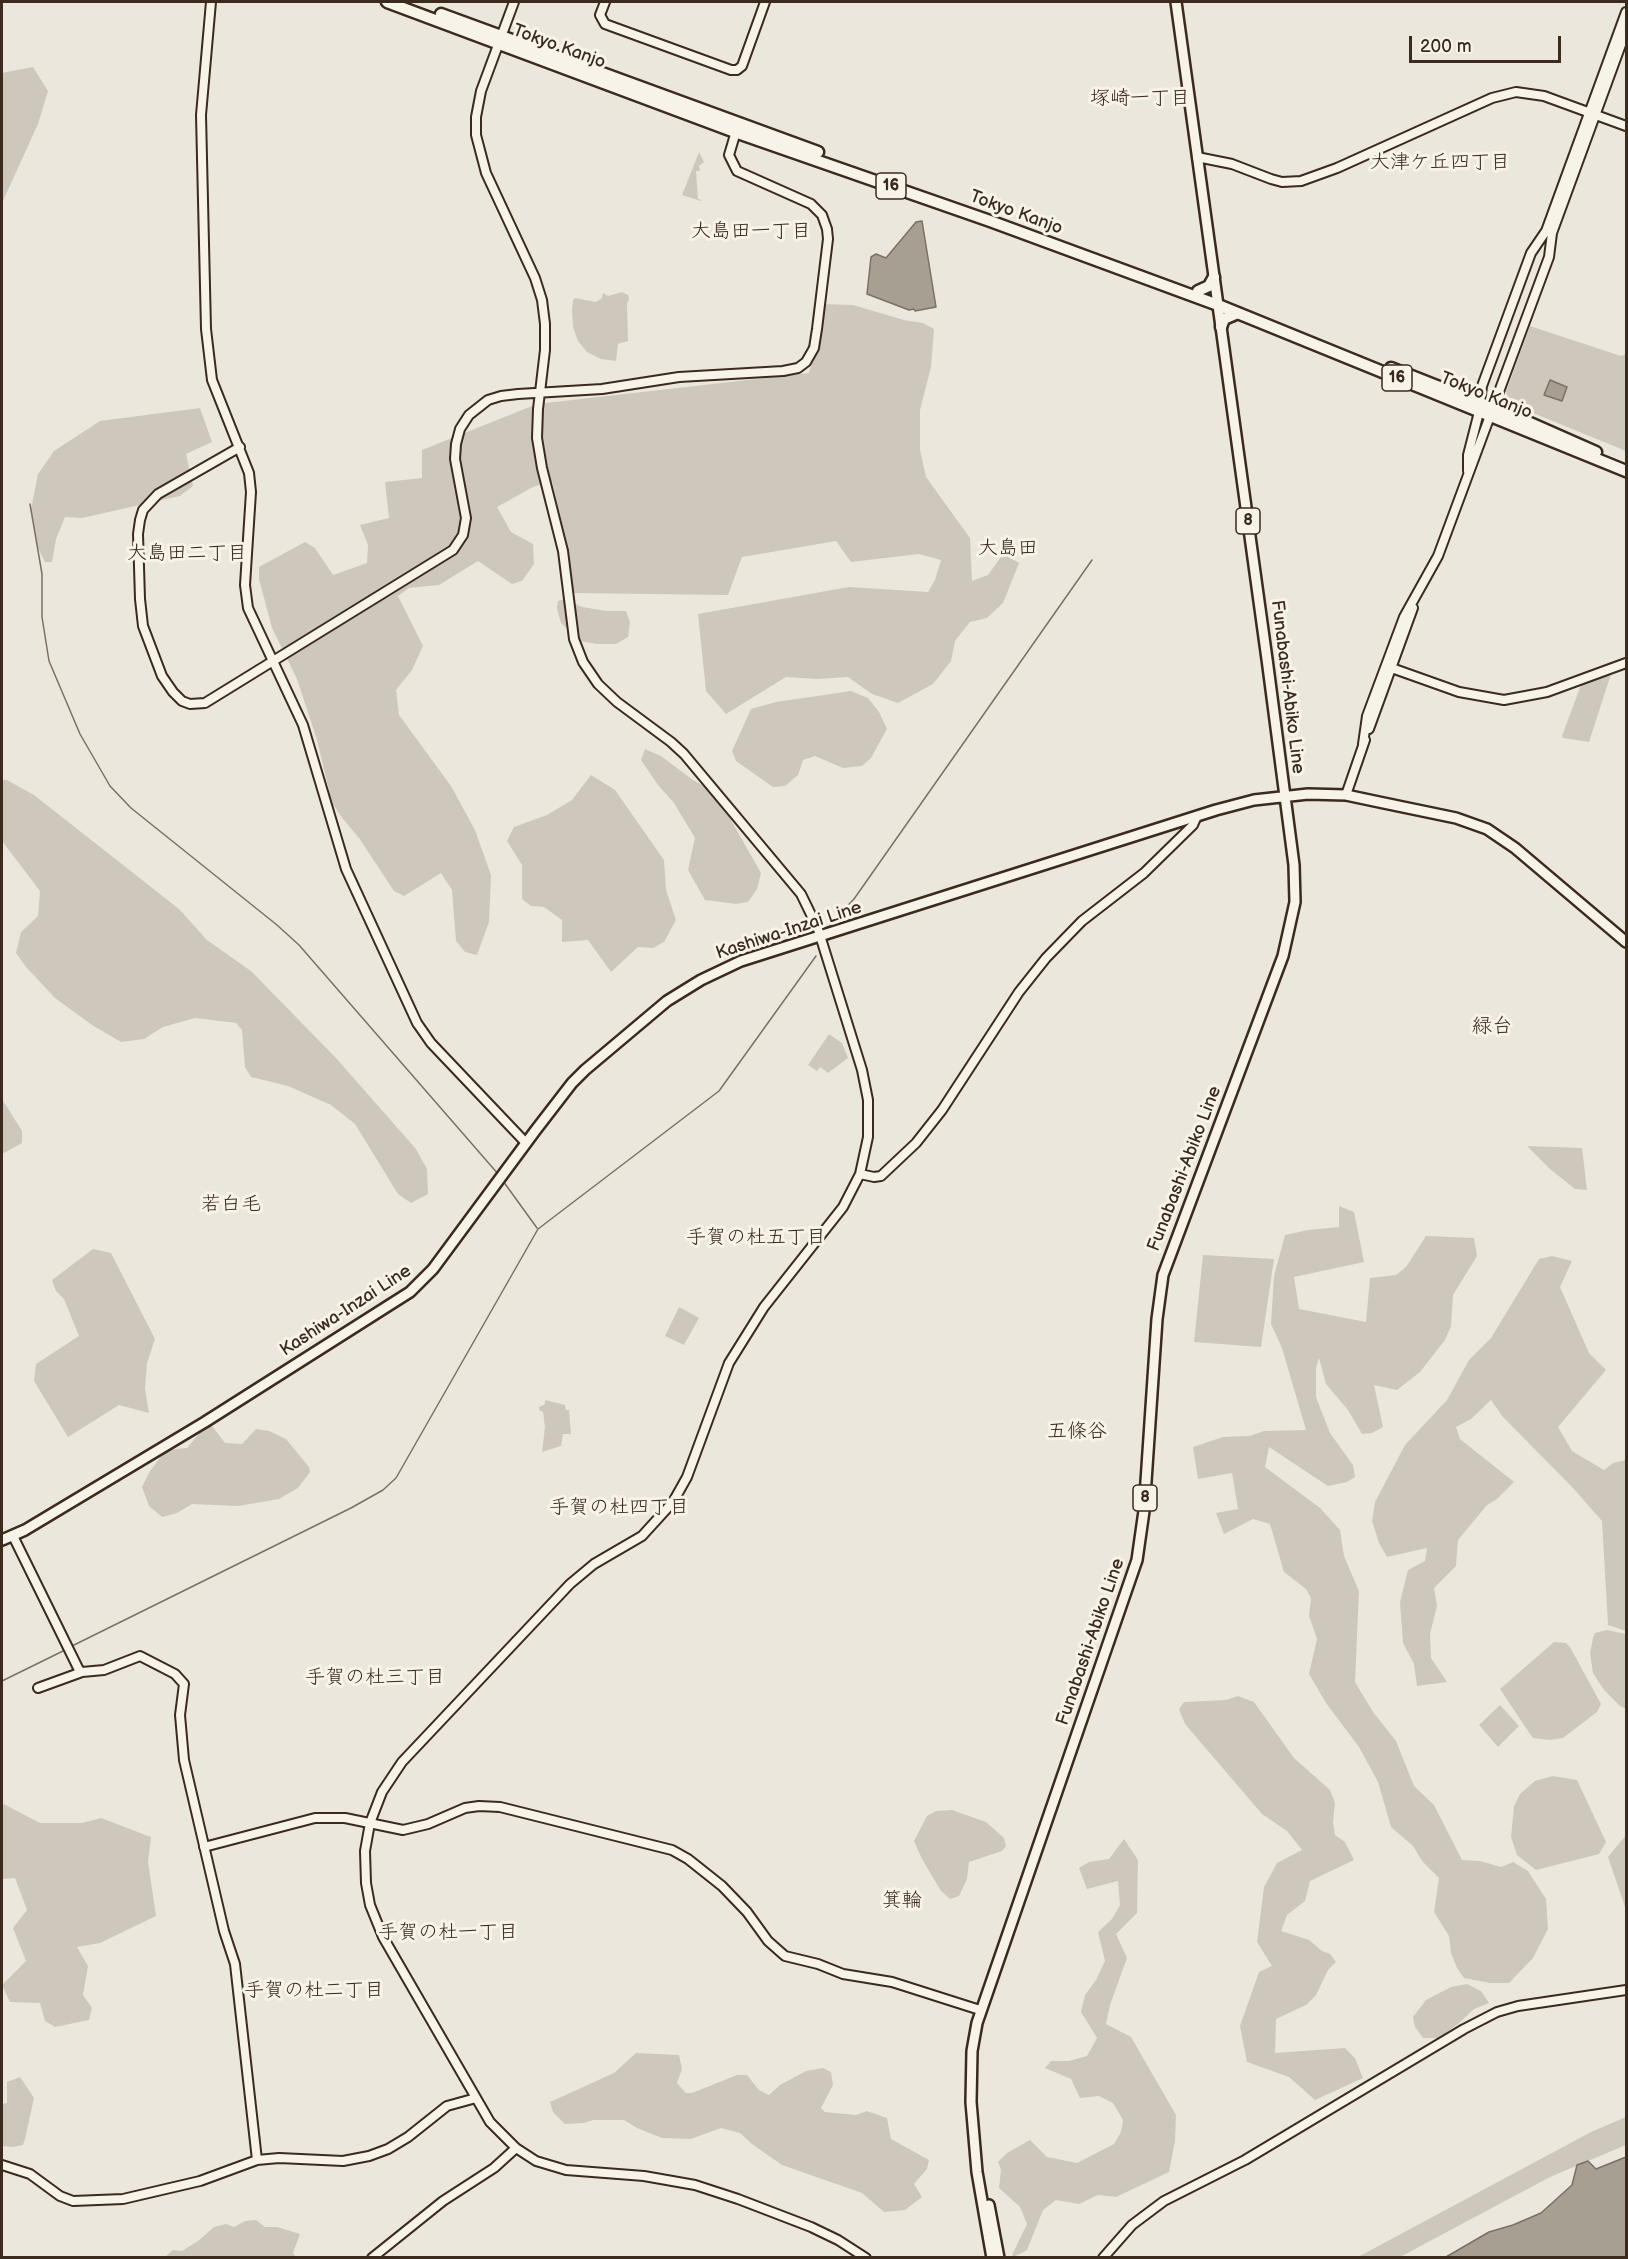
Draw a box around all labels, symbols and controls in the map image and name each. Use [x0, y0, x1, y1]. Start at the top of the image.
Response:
street label: Tokyo Kanjo [510, 20, 608, 74]
scale bar [1412, 24, 1564, 62]
text: 200 m [1420, 36, 1472, 57]
district label: 塚崎一丁目 [1090, 87, 1190, 111]
district label: 大津ケ丘四丁目 [1370, 151, 1510, 175]
road number: 16 [876, 173, 906, 199]
street label: Tokyo Kanjo [967, 186, 1065, 240]
district label: 大島田一丁目 [691, 220, 811, 244]
road number: 16 [1382, 365, 1412, 391]
street label: Tokyo Kanjo [1437, 368, 1535, 424]
road number: 8 [1236, 508, 1260, 534]
district label: 大島田 [978, 537, 1038, 561]
district label: 大島田二丁目 [127, 542, 247, 566]
street label: Funabashi-Abiko Line [1266, 599, 1308, 775]
street label: Kashiwa-Inzai Line [713, 897, 865, 965]
district label: 緑台 [1472, 1015, 1512, 1039]
street label: Funabashi-Abiko Line [1144, 1083, 1226, 1255]
district label: 若白毛 [201, 1193, 261, 1217]
district label: 手賀の杜五丁目 [686, 1226, 826, 1250]
street label: Kashiwa-Inzai Line [276, 1261, 416, 1361]
district label: 五條谷 [1047, 1420, 1107, 1444]
road number: 8 [1133, 1485, 1157, 1511]
district label: 手賀の杜四丁目 [549, 1496, 689, 1520]
street label: Funabashi-Abiko Line [1052, 1556, 1130, 1728]
district label: 手賀の杜三丁目 [305, 1666, 445, 1690]
district label: 箕輪 [882, 1889, 922, 1913]
district label: 手賀の杜一丁目 [378, 1921, 518, 1945]
district label: 手賀の杜二丁目 [244, 1979, 384, 2003]

